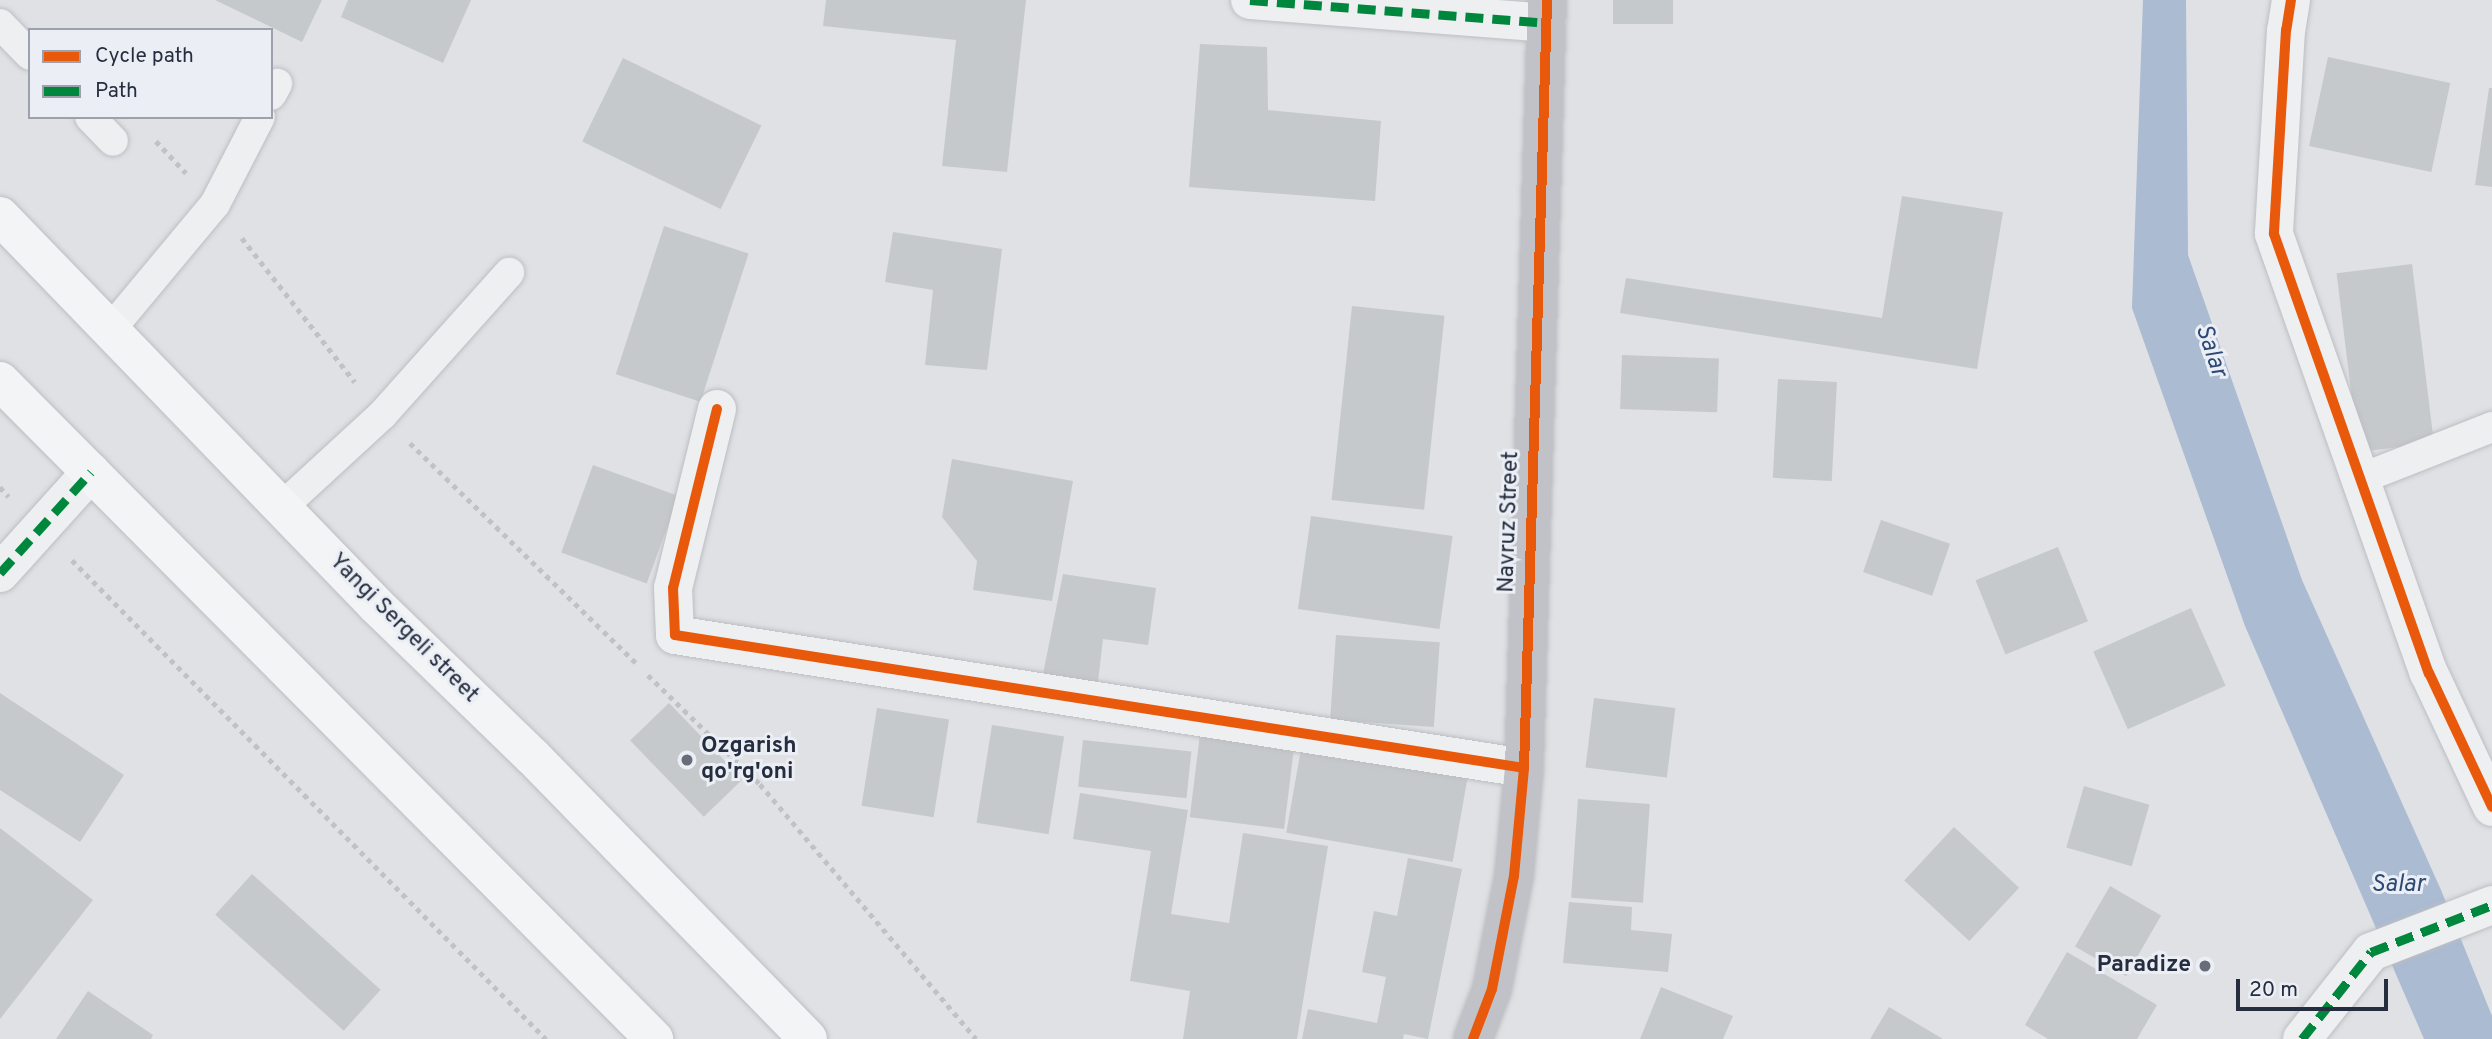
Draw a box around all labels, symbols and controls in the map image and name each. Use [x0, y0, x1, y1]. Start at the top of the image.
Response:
legend [28, 28, 273, 119]
text: Cycle path [95, 43, 194, 70]
text: Path [95, 78, 138, 105]
water label: Salar [2188, 321, 2232, 381]
street label: Navruz Street [1494, 451, 1526, 593]
street label: Yangi Sergeli street [322, 548, 484, 710]
place label: Ozgarish qo'rg'oni [701, 733, 797, 787]
marker: Ozgarish qo'rg'oni [679, 752, 695, 768]
water label: Salar [2371, 872, 2425, 900]
place label: Paradize [2097, 952, 2191, 980]
marker: Paradize [2197, 958, 2213, 974]
scale bar [2240, 965, 2392, 1009]
text: 20 m [2249, 977, 2298, 1004]

